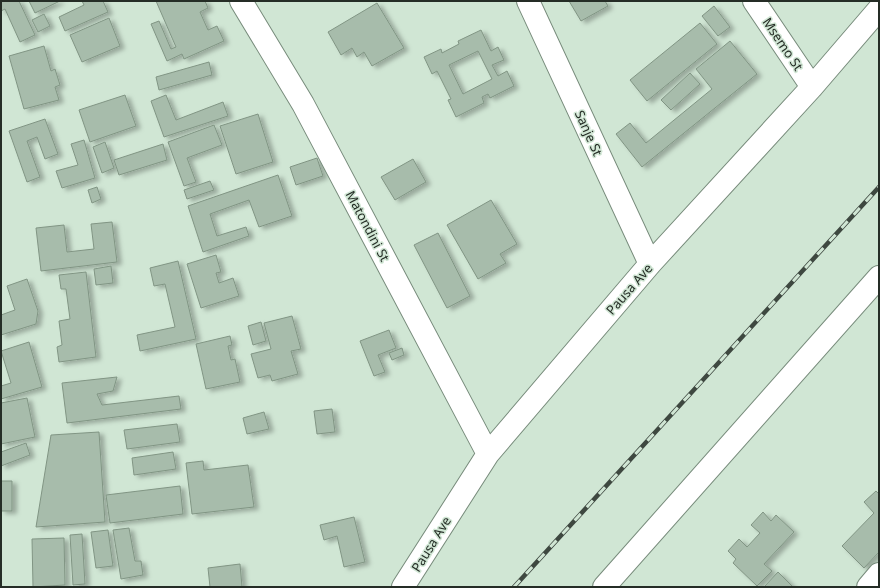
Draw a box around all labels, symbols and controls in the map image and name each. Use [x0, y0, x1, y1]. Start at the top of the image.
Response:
street label: Msemo St [759, 14, 808, 74]
street label: Sanje St [571, 107, 607, 159]
street label: Matondini St [342, 188, 394, 265]
street label: Pausa Ave [602, 260, 656, 318]
street label: Pausa Ave [407, 513, 455, 575]

